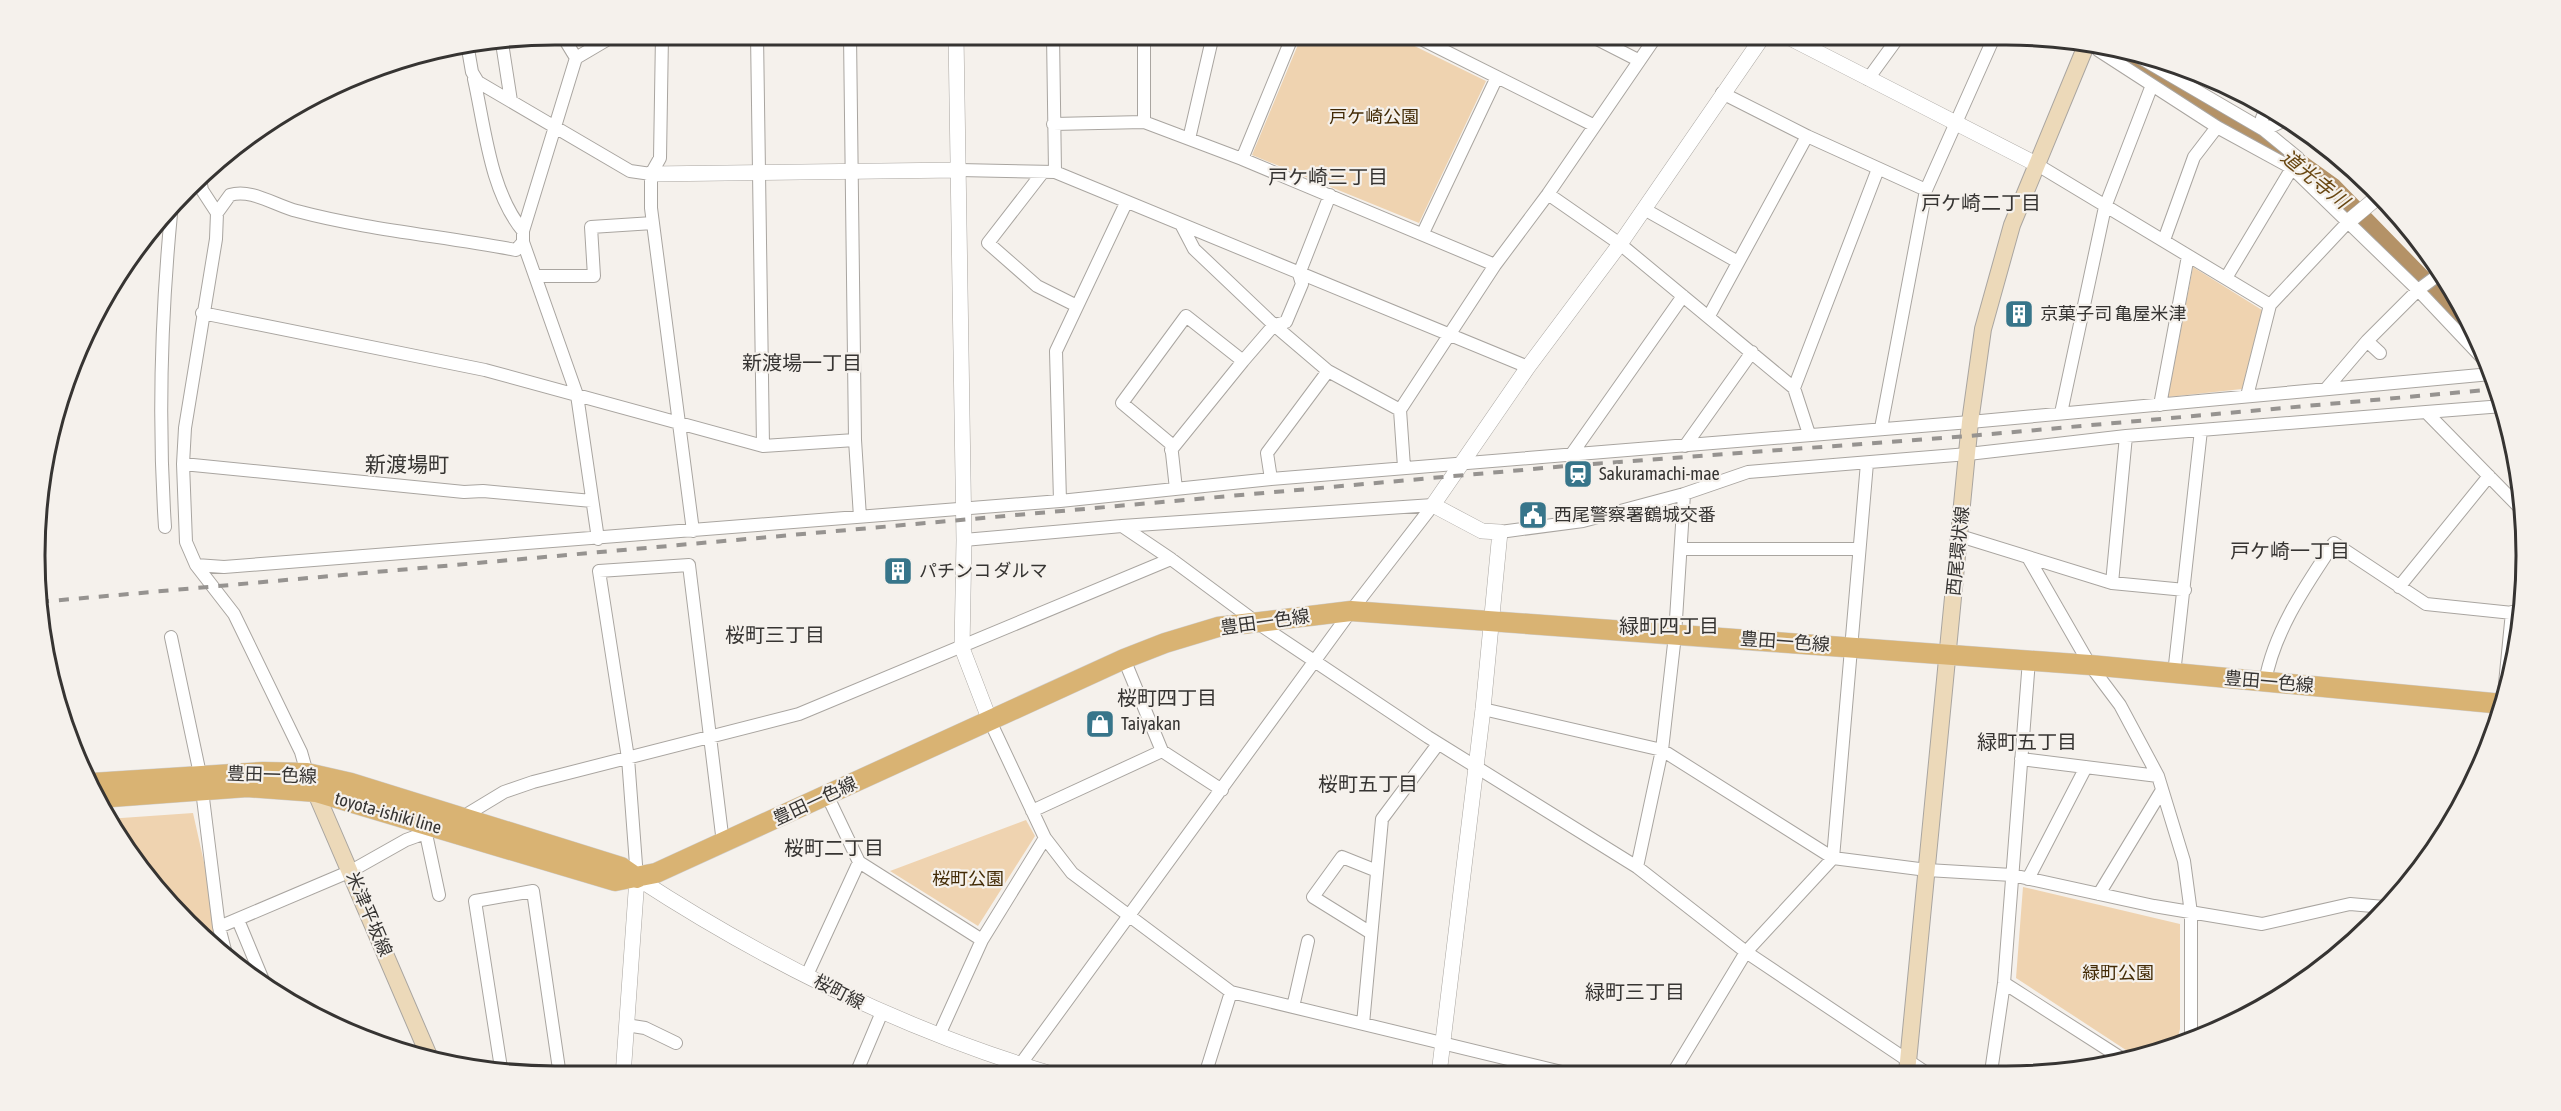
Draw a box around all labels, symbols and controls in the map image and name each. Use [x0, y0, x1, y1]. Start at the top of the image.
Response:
park label: 戸ケ崎公園 [1329, 106, 1419, 127]
water label: 道光寺川 [2277, 145, 2355, 214]
district label: 戸ケ崎三丁目 [1268, 165, 1388, 188]
district label: 戸ケ崎二丁目 [1921, 191, 2041, 214]
building icon: 京菓子司 亀屋米津 [2003, 298, 2035, 330]
place label: 京菓子司 亀屋米津 [2040, 303, 2186, 324]
district label: 新渡場一丁目 [742, 351, 862, 374]
district label: 新渡場町 [365, 452, 449, 476]
station icon: Sakuramachi-mae [1562, 458, 1594, 490]
place label: Sakuramachi-mae [1599, 463, 1720, 484]
public building icon: 西尾警察署鶴城交番 [1517, 499, 1549, 531]
place label: 西尾警察署鶴城交番 [1554, 504, 1716, 525]
street label: 西尾環状線 [1942, 505, 1973, 597]
district label: 戸ケ崎一丁目 [2230, 539, 2350, 562]
building icon: パチンコ ダルマ [882, 555, 914, 587]
place label: パチンコ ダルマ [919, 560, 1047, 581]
street label: 豊田一色線 [1219, 605, 1311, 638]
district label: 緑町四丁目 [1619, 614, 1719, 637]
district label: 桜町三丁目 [725, 623, 825, 646]
street label: 豊田一色線 [1739, 628, 1831, 655]
street label: 豊田一色線 [2223, 667, 2315, 696]
district label: 桜町四丁目 [1117, 686, 1217, 709]
shop icon: Taiyakan [1084, 708, 1116, 740]
place label: Taiyakan [1121, 713, 1181, 734]
district label: 緑町五丁目 [1977, 730, 2077, 753]
street label: 豊田一色線 [227, 762, 317, 787]
street label: 豊田一色線 [770, 772, 860, 829]
district label: 桜町五丁目 [1318, 772, 1418, 795]
street label: toyota-ishiki line [332, 787, 444, 838]
district label: 桜町二丁目 [784, 836, 884, 859]
street label: 米津平坂線 [342, 868, 397, 959]
park label: 桜町公園 [932, 868, 1004, 889]
park label: 緑町公園 [2082, 962, 2154, 983]
street label: 桜町線 [810, 970, 868, 1013]
district label: 緑町三丁目 [1585, 980, 1685, 1003]

